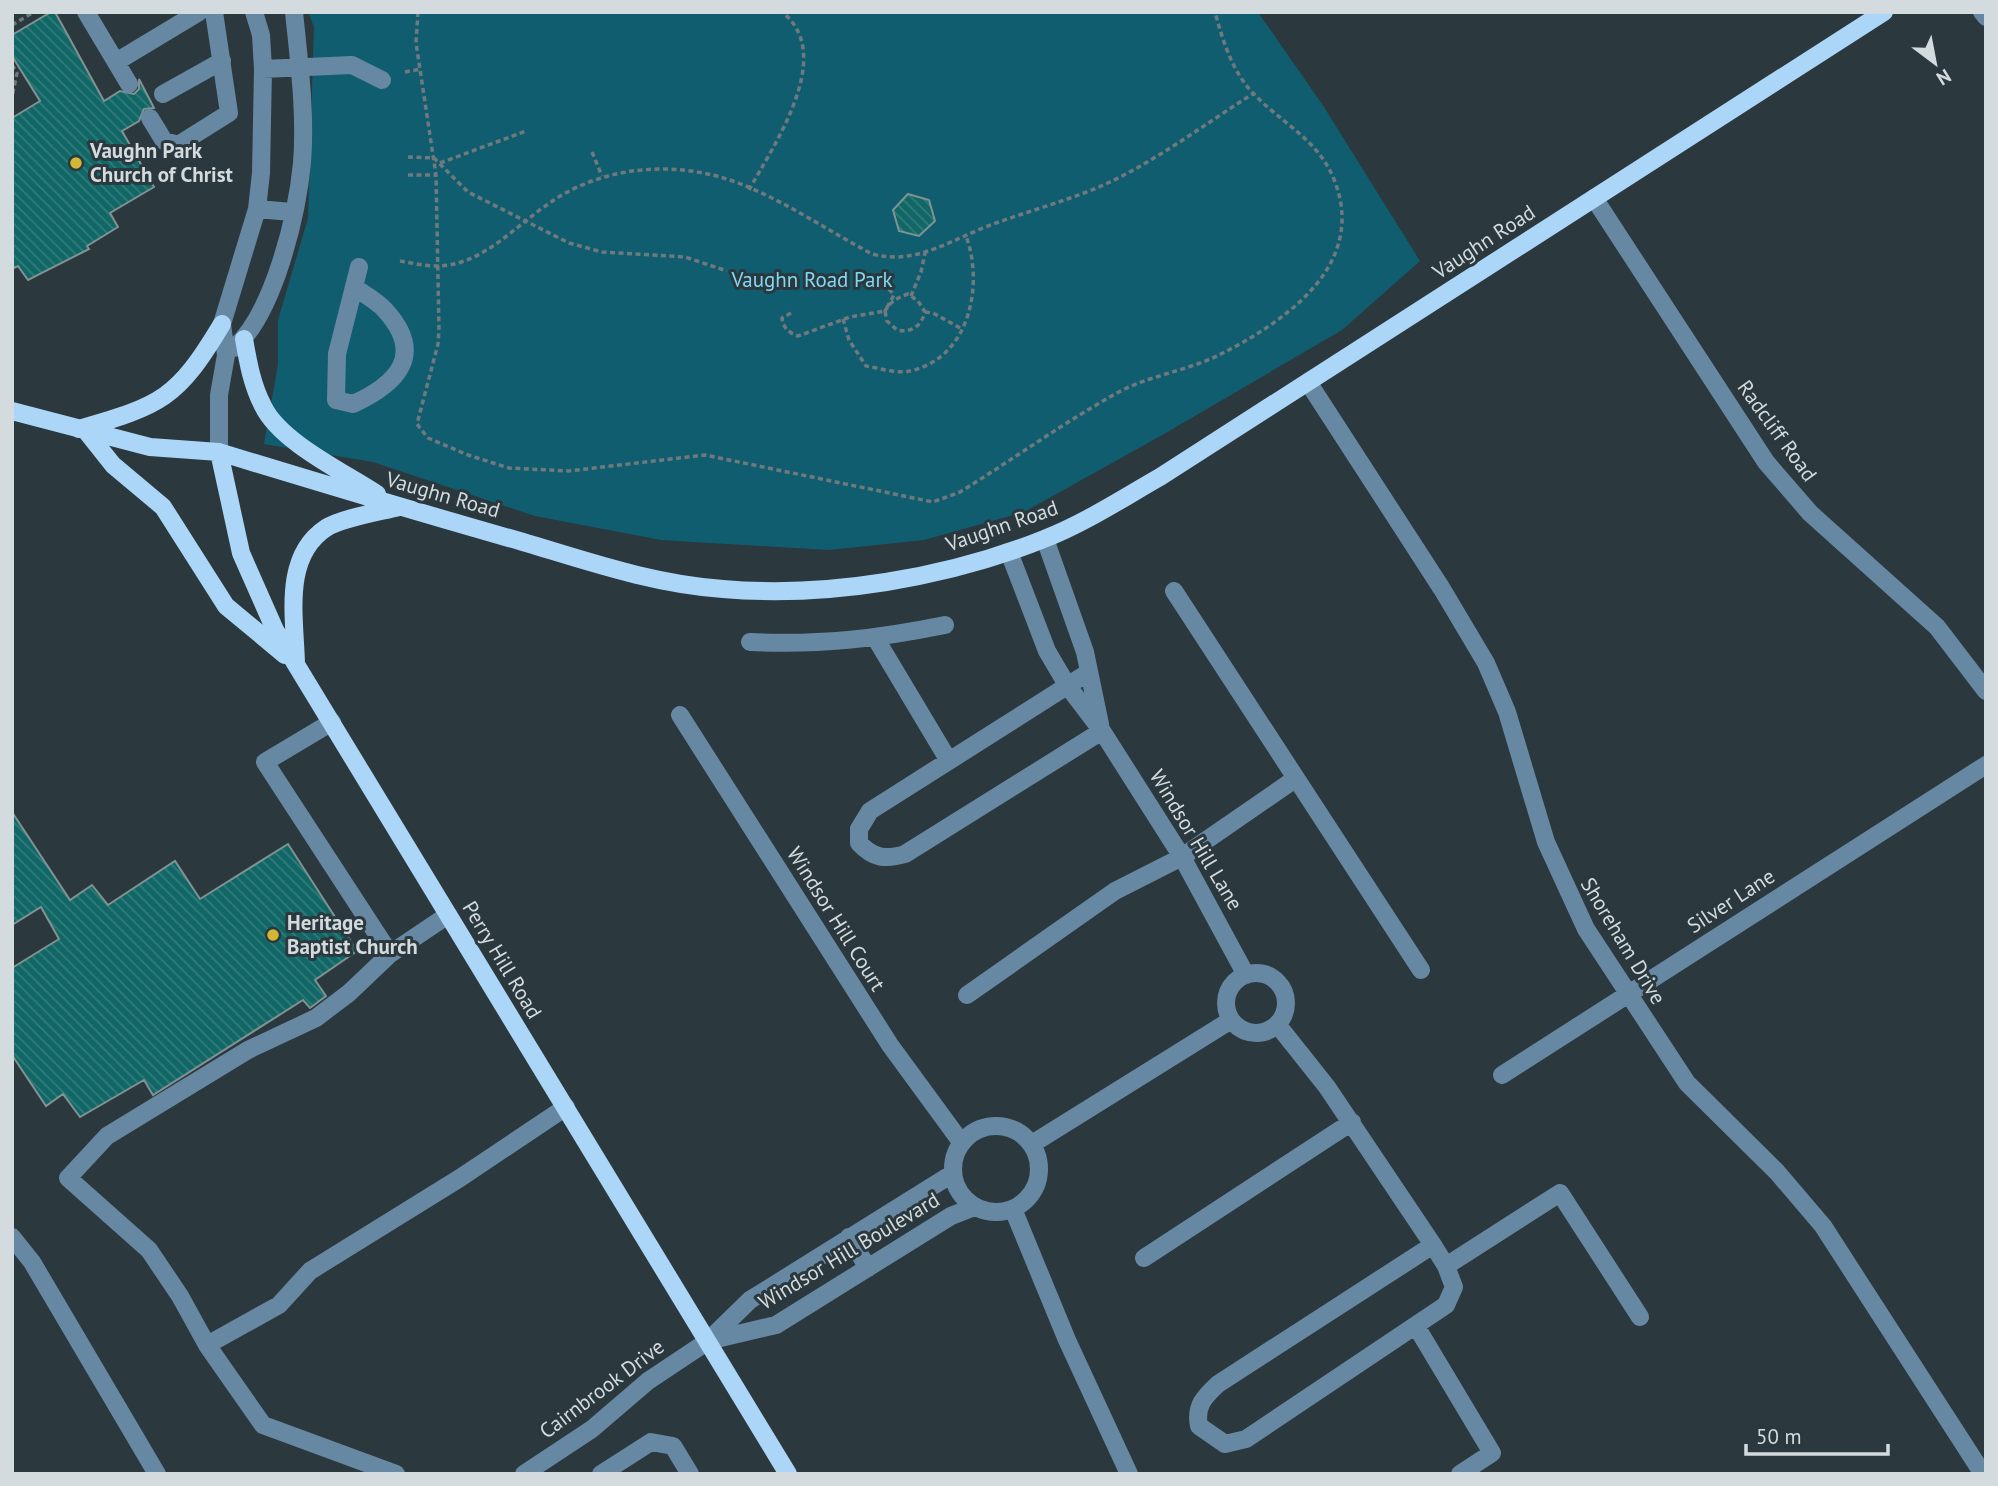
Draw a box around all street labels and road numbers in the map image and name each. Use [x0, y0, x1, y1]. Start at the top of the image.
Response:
street label: Vaughn Road [1427, 198, 1540, 285]
street label: Radcliff Road [1732, 375, 1823, 487]
street label: Vaughn Road [382, 465, 503, 524]
street label: Vaughn Road [941, 494, 1062, 558]
street label: Windsor Hill Lane [1144, 765, 1249, 915]
street label: Windsor Hill Court [781, 842, 892, 996]
street label: Silver Lane [1682, 862, 1780, 939]
street label: Shoreham Drive [1575, 872, 1672, 1009]
street label: Perry Hill Road [457, 896, 548, 1024]
street label: Windsor Hill Boulevard [753, 1186, 944, 1315]
street label: Cairnbrook Drive [534, 1333, 669, 1444]

